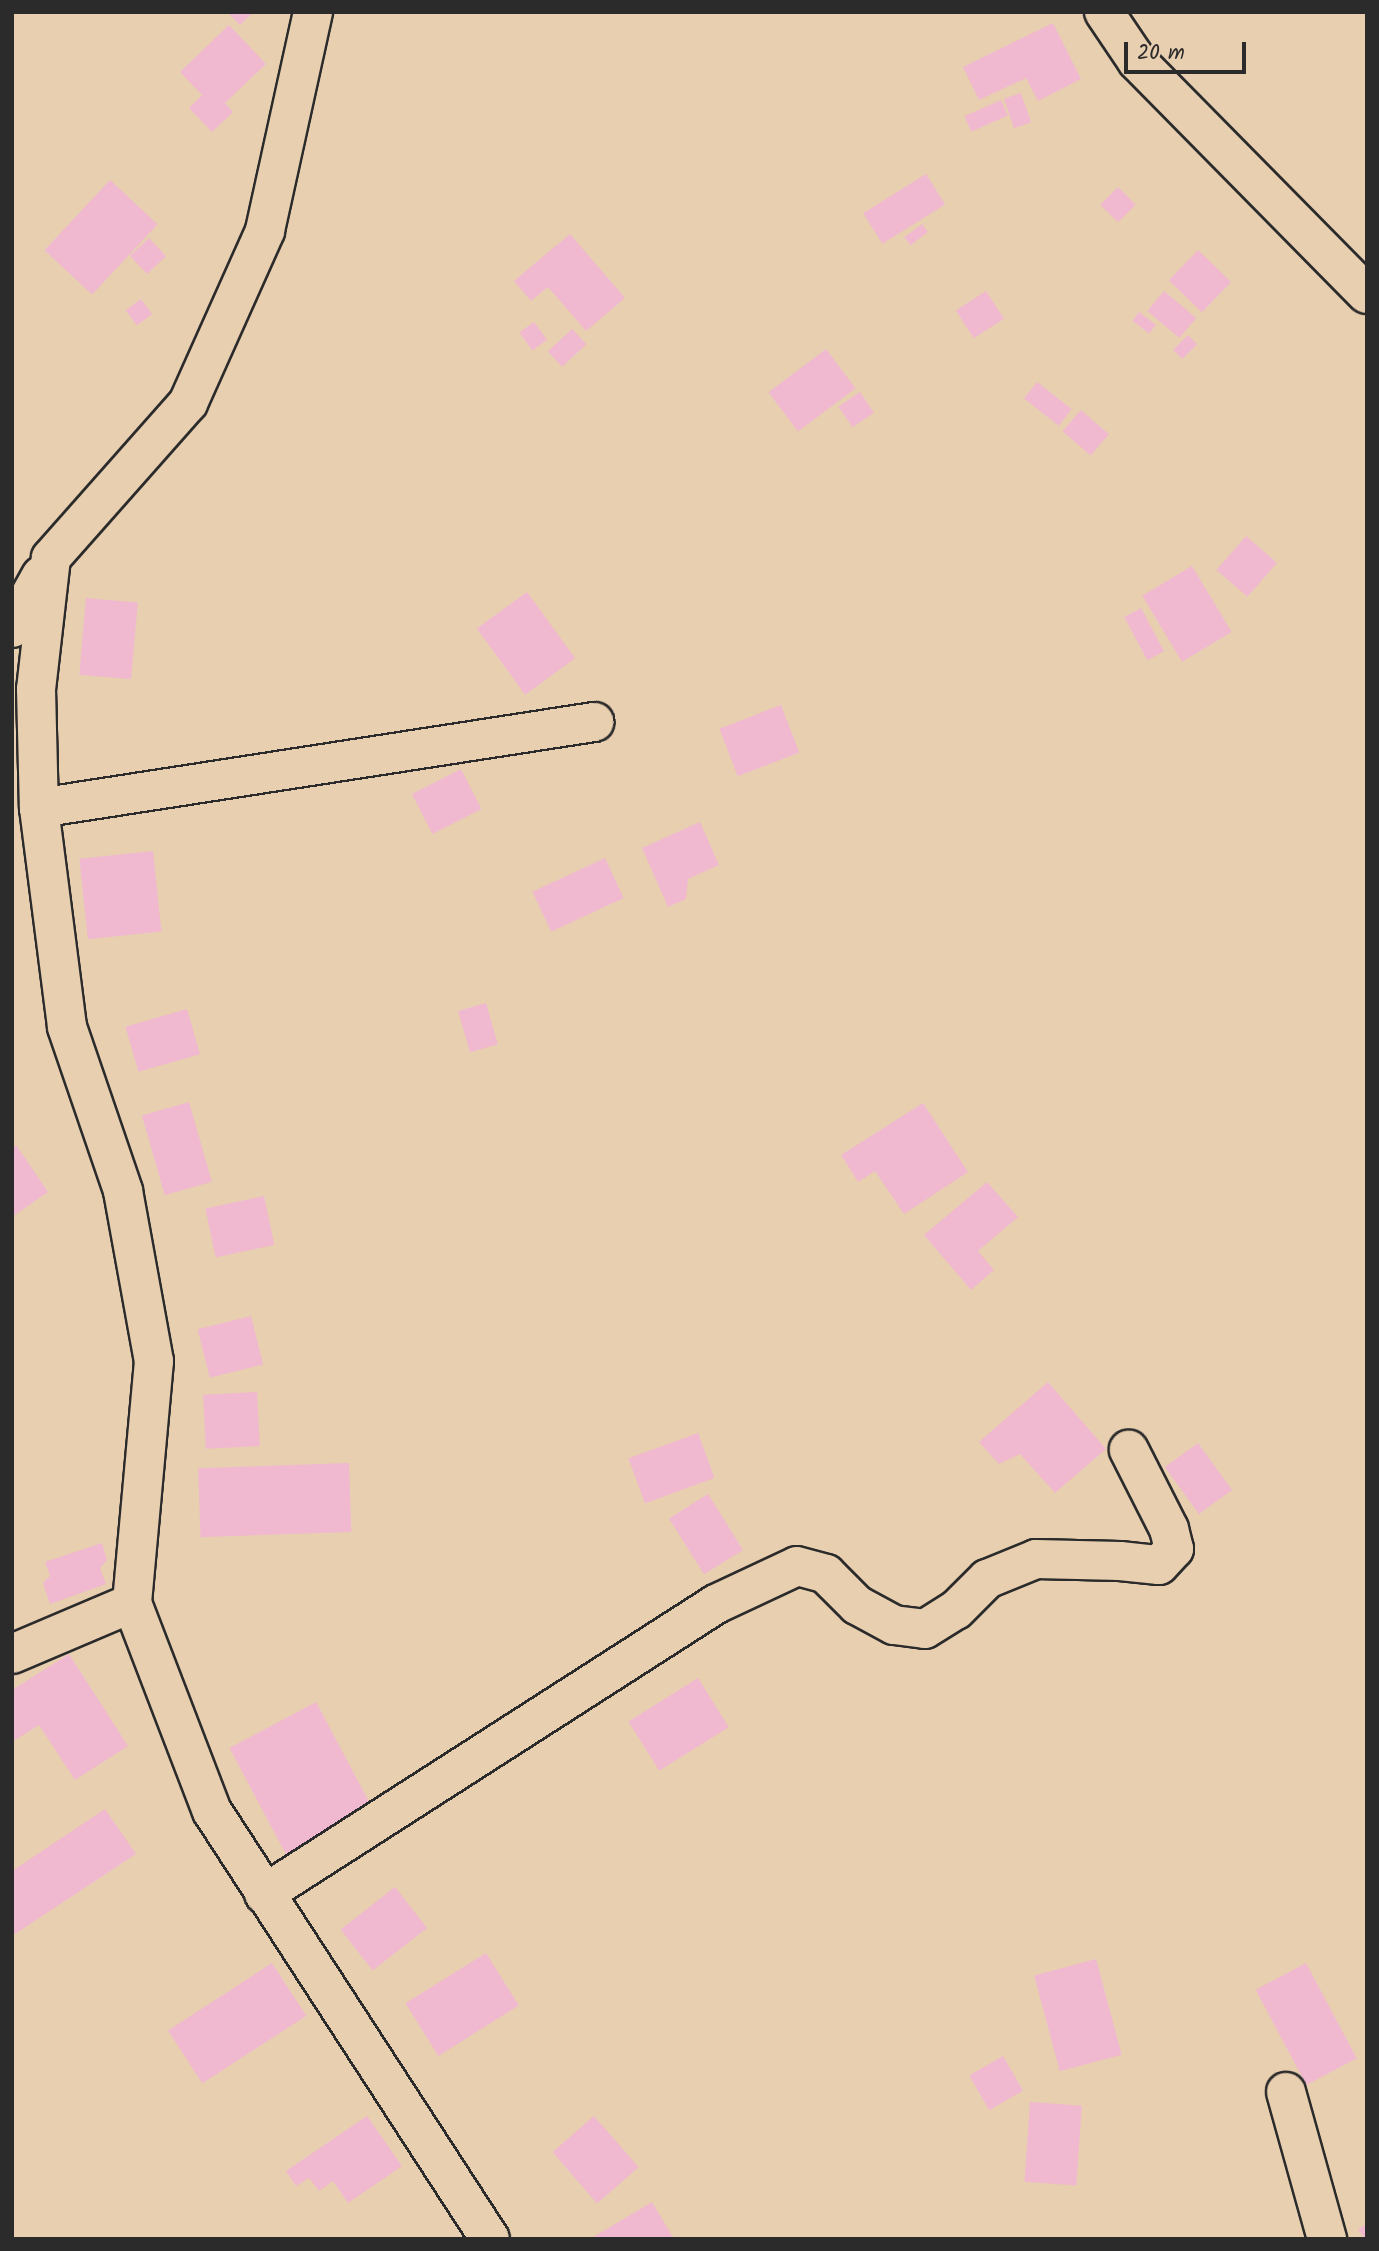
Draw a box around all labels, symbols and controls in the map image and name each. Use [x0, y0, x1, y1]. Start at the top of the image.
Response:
scale bar [1127, 28, 1250, 72]
text: 20 m [1137, 37, 1185, 70]

